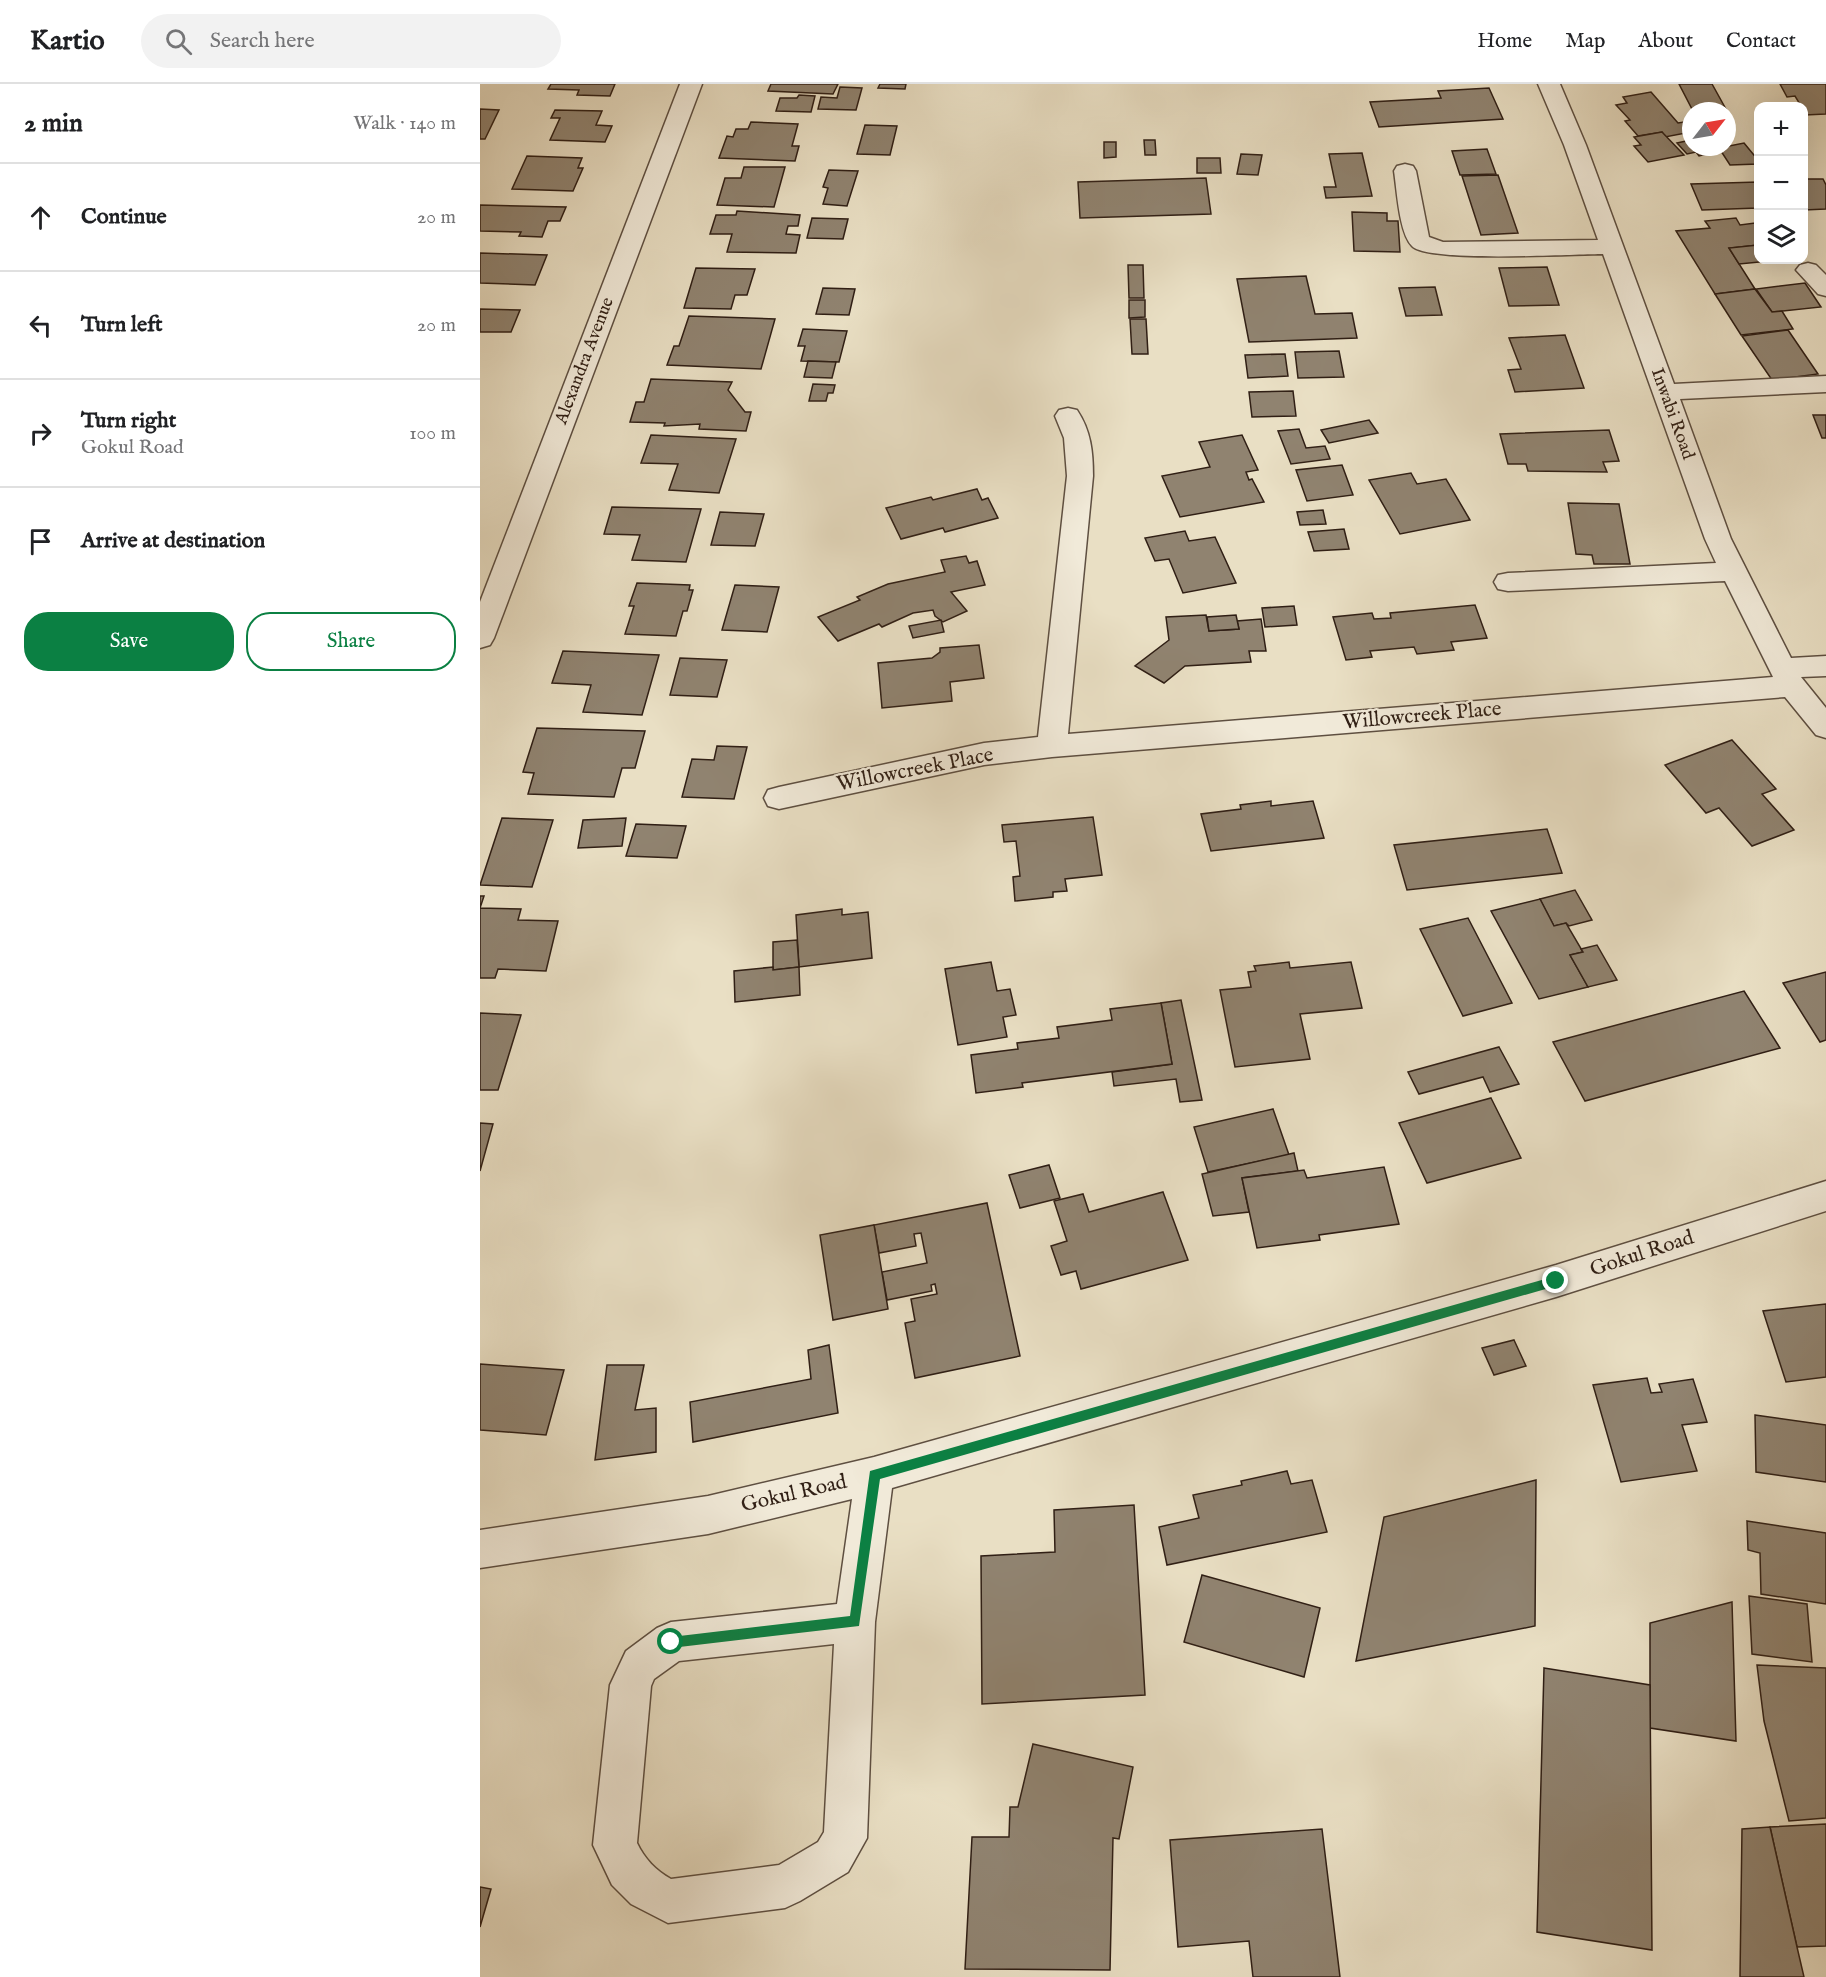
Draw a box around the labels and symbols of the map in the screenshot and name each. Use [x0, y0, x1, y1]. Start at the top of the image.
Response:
north arrow [1682, 102, 1736, 156]
street label: Alexandra Avenue [550, 294, 620, 429]
street label: Inwabi Road [1645, 365, 1699, 463]
street label: Willowcreek Place [1341, 696, 1503, 736]
street label: Willowcreek Place [834, 741, 996, 798]
street label: Gokul Road [1587, 1224, 1698, 1284]
route end [1542, 1267, 1568, 1293]
street label: Gokul Road [738, 1469, 850, 1519]
route start [657, 1628, 683, 1654]

